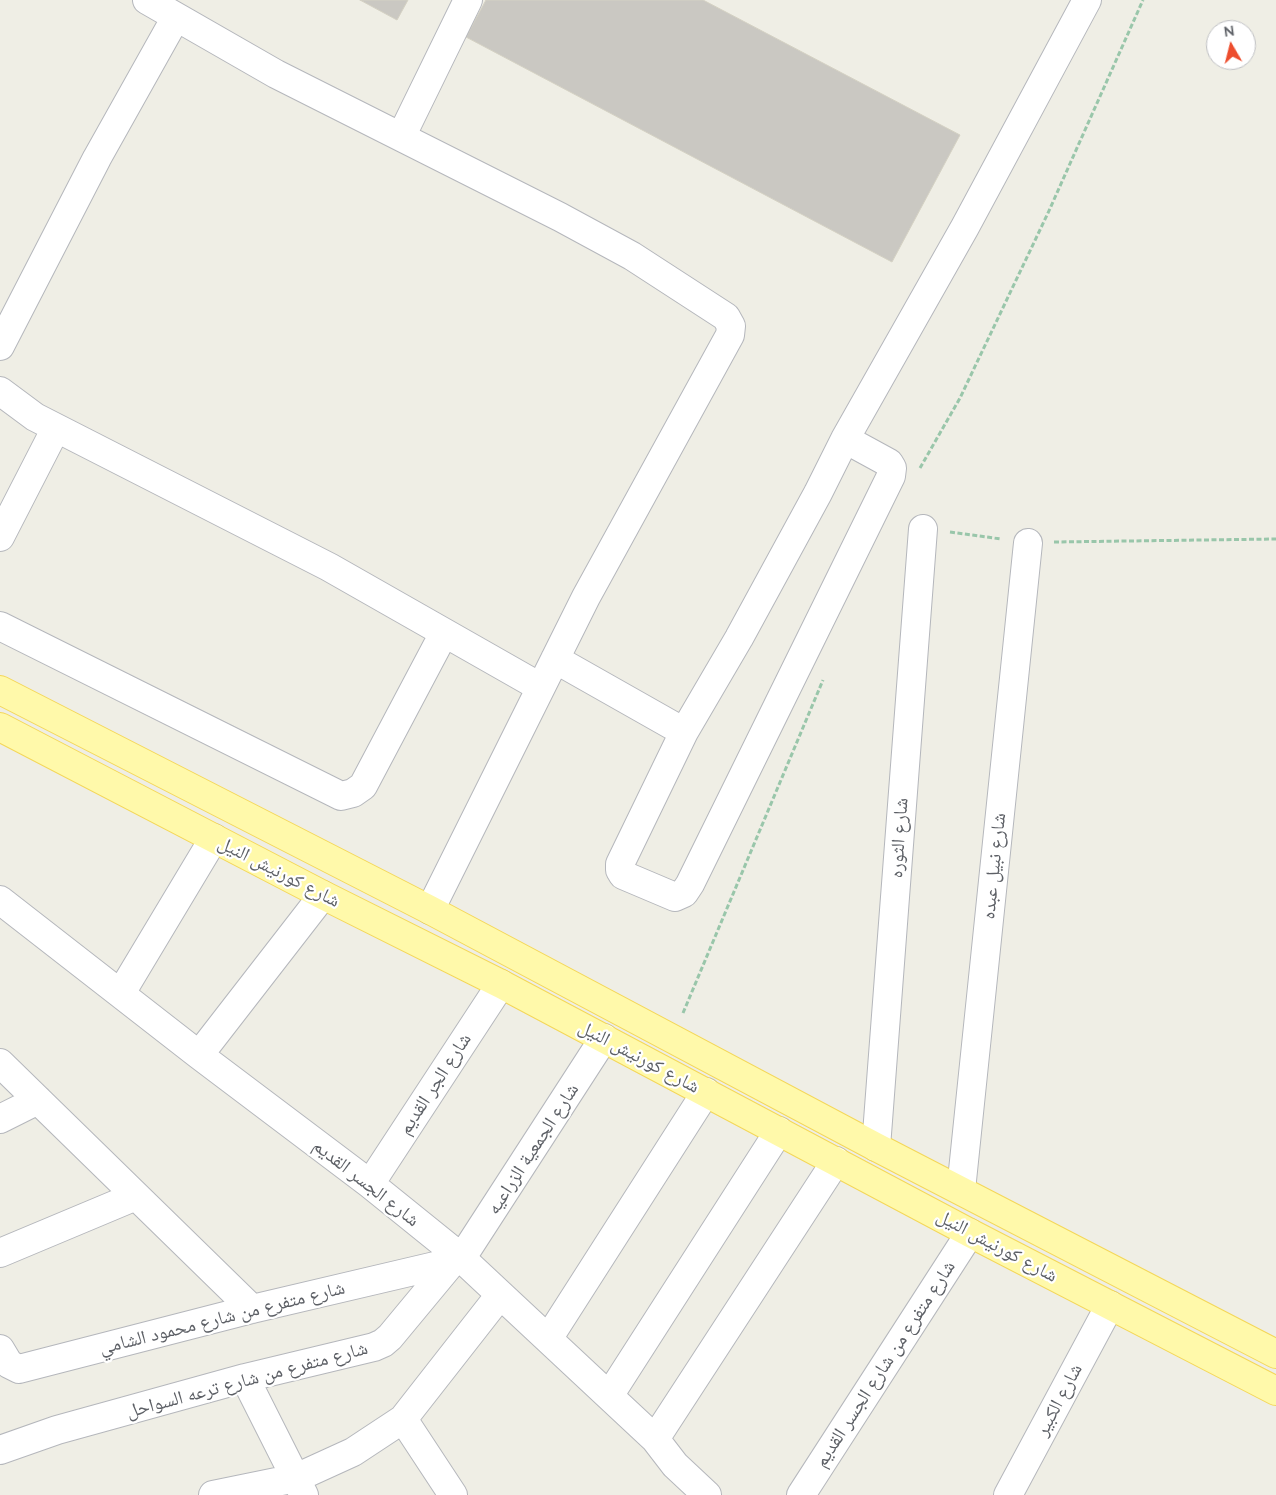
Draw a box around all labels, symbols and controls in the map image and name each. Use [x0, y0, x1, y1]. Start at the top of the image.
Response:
north arrow [1206, 20, 1256, 70]
text: N [1223, 21, 1236, 41]
street label: شارع الثوره [885, 797, 913, 879]
street label: شارع نبيل عبده [977, 812, 1011, 920]
street label: شارع كورنيش النيل [214, 831, 344, 913]
street label: شارع كورنيش النيل [575, 1016, 703, 1098]
street label: شارع الجر القديم [394, 1029, 476, 1139]
street label: شارع الجمعية الزراعيه [482, 1079, 584, 1219]
street label: شارع الجسر القديم [308, 1134, 424, 1232]
street label: شارع كورنيش النيل [933, 1205, 1061, 1287]
street label: شارع متفرع من شارع الجسر القديم [810, 1256, 960, 1472]
street label: شارع متفرع من شارع محمود الشامي [97, 1276, 347, 1360]
street label: شارع متفرع من شارع ترعه السواحل [124, 1337, 370, 1423]
street label: شارع الكبير [1031, 1360, 1087, 1440]

